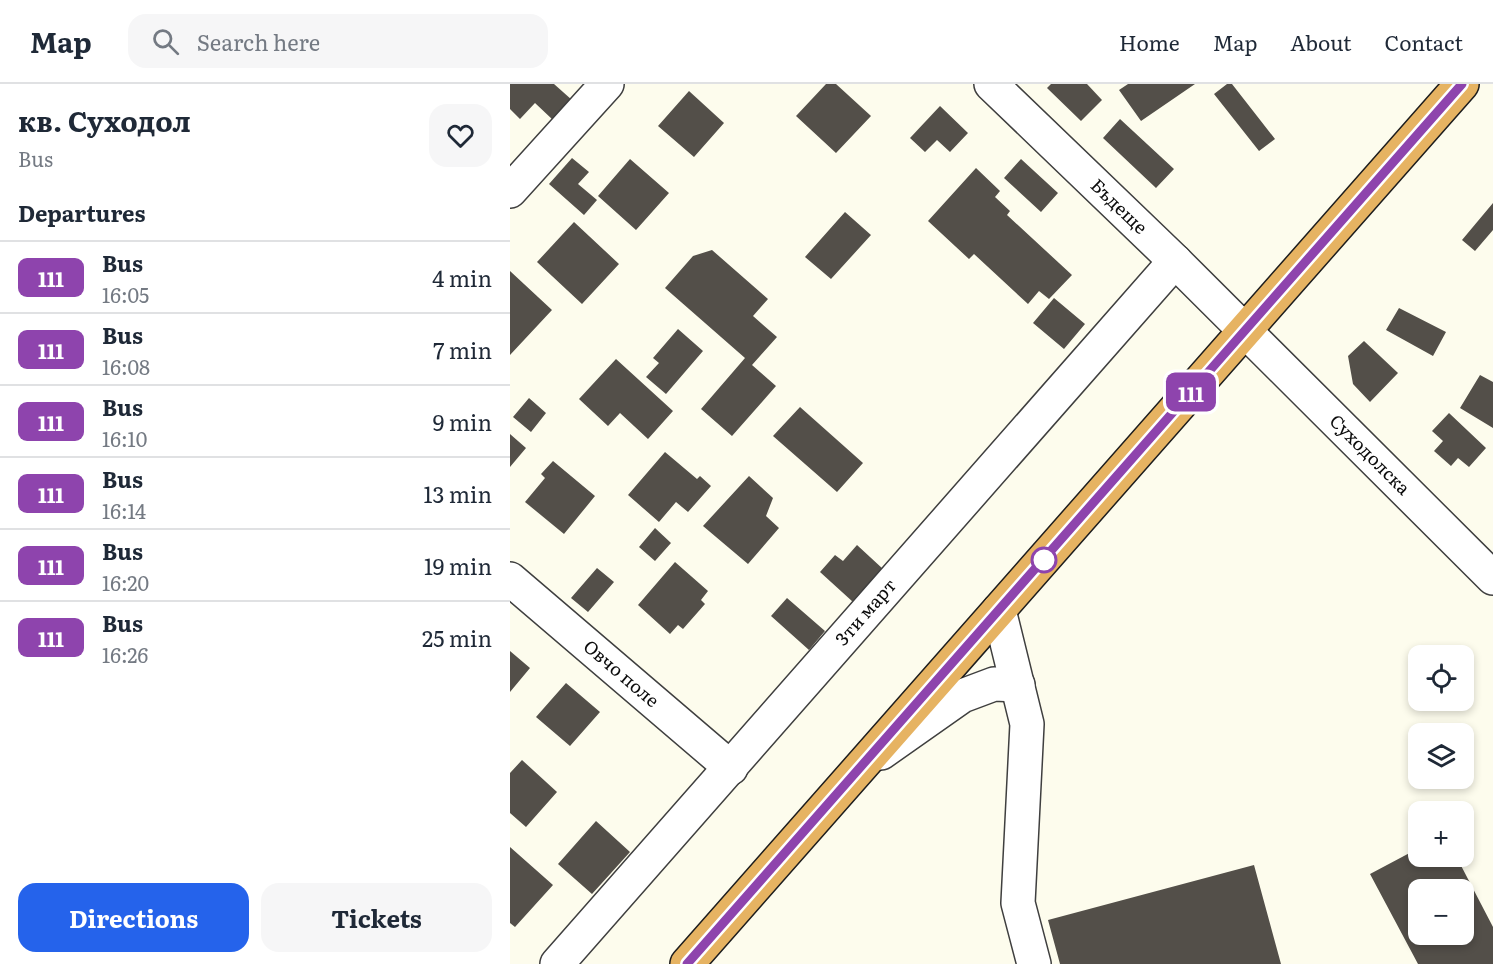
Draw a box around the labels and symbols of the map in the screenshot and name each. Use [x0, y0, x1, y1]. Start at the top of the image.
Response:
street label: Бъдеще [1085, 172, 1154, 240]
line badge: 111 [1156, 372, 1226, 412]
street label: Суходолска [1324, 407, 1417, 501]
unlabelled marker [1031, 547, 1057, 573]
street label: 3ти март [828, 572, 902, 651]
street label: Овчо поле [578, 633, 666, 713]

